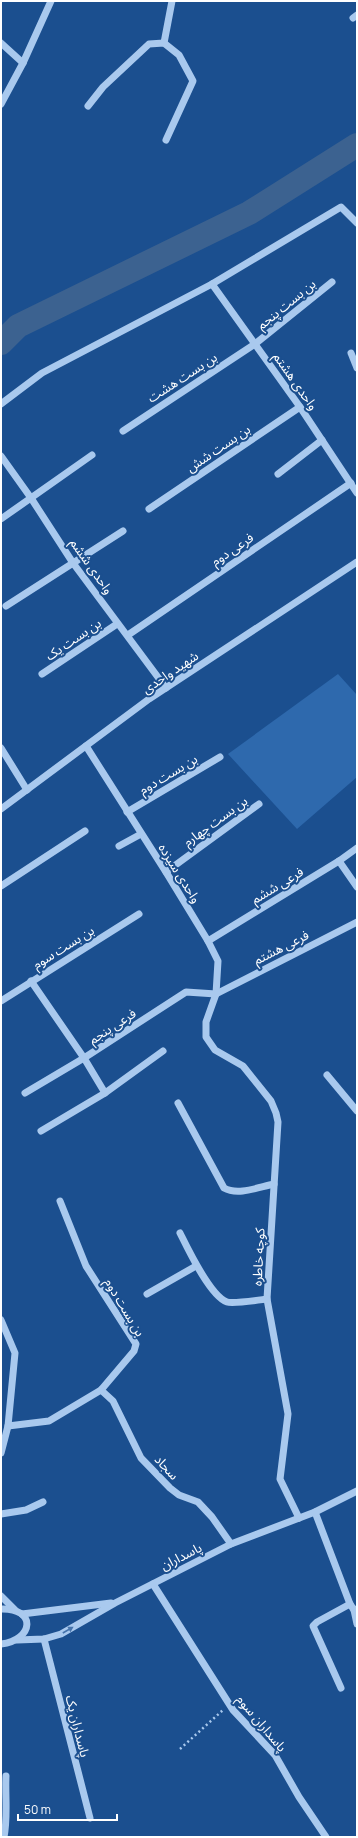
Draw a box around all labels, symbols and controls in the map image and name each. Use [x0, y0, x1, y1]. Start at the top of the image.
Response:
street label: بن بست پنجم [253, 275, 320, 335]
street label: بن بست هشت [144, 348, 220, 406]
street label: واحدی هشتم [268, 349, 323, 415]
street label: بن بست شش [182, 420, 254, 476]
street label: فرعی دوم [207, 528, 257, 571]
street label: واحدی ششم [64, 534, 118, 599]
street label: بن بست یک [42, 614, 104, 664]
street label: شهید واحدی [138, 647, 202, 697]
street label: بن بست دوم [135, 749, 201, 799]
street label: بن بست چهارم [179, 792, 251, 851]
street label: واحدی سیزده [155, 840, 206, 906]
street label: فرعی ششم [248, 862, 308, 909]
street label: بن بست سوم [29, 921, 98, 974]
street label: فرعی هشتم [250, 925, 313, 970]
street label: فرعی پنجم [85, 1004, 140, 1050]
street label: كوچه خاطره [247, 1227, 270, 1287]
street label: بن بست دوم [100, 1274, 150, 1340]
street label: سجاد [151, 1450, 183, 1484]
street label: پاسداران [157, 1538, 205, 1575]
one-way arrow [62, 1626, 74, 1633]
street label: پاسداران سوم [232, 1691, 291, 1756]
street label: پاسداران یک [61, 1693, 94, 1759]
scale bar [18, 1796, 117, 1822]
text: 50 m [24, 1801, 51, 1818]

